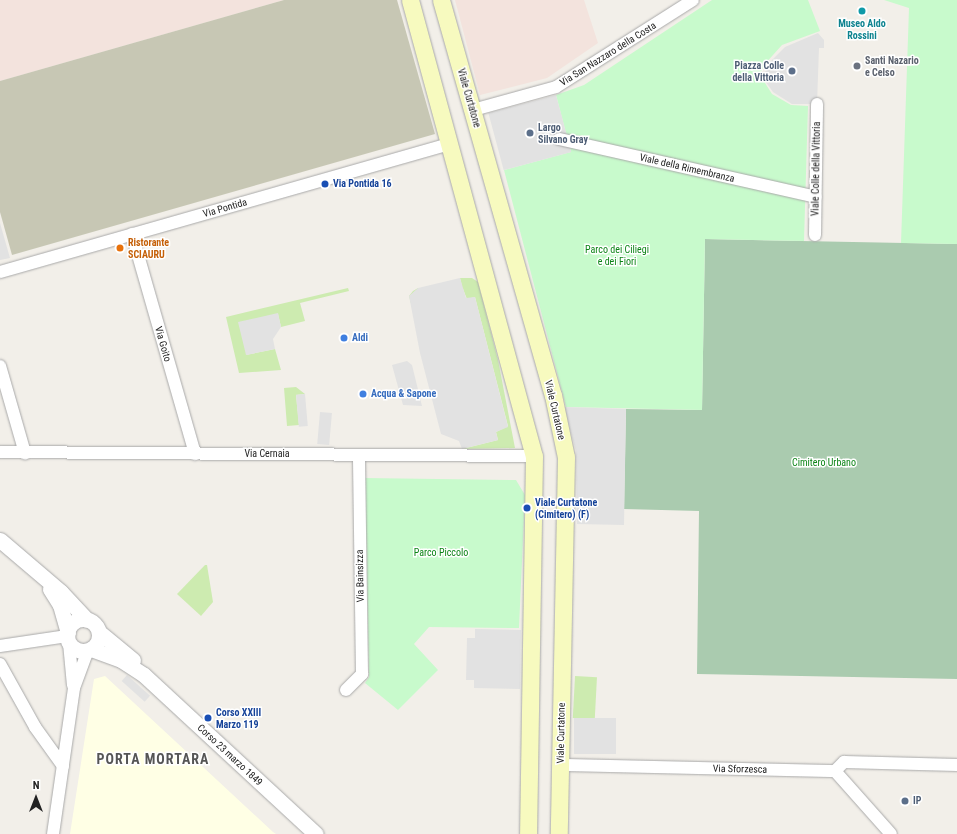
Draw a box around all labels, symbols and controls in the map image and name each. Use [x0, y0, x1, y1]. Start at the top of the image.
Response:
marker: Museo Aldo Rossini [857, 6, 867, 16]
place label: Museo Aldo Rossini [838, 17, 886, 40]
street label: Via San Nazzaro della Costa [558, 19, 658, 89]
place label: Santi Nazario e Celso [865, 54, 919, 78]
place label: Piazza Colle della Vittoria [732, 59, 784, 82]
marker: Santi Nazario e Celso [852, 61, 862, 71]
marker: Piazza Colle della Vittoria [787, 66, 797, 76]
street label: Viale Curtatone [455, 67, 483, 129]
place label: Largo Silvano Gray [538, 121, 588, 144]
street label: Viale Colle della Vittoria [809, 122, 823, 216]
marker: Largo Silvano Gray [525, 128, 535, 138]
street label: Viale della Rimembranza [638, 151, 736, 185]
place label: Via Pontida 16 [333, 178, 391, 190]
marker: Via Pontida 16 [320, 179, 330, 189]
street label: Via Pontida [202, 196, 248, 220]
place label: Ristorante SCIAURU [128, 236, 169, 260]
marker: Ristorante SCIAURU [115, 243, 125, 253]
park label: Parco dei Ciliegi e dei Fiori [585, 243, 649, 266]
street label: Via Goito [152, 325, 174, 363]
place label: Aldi [352, 332, 368, 344]
marker: Aldi [339, 333, 349, 343]
street label: Viale Curtatone [542, 379, 568, 441]
place label: Acqua & Sapone [371, 388, 436, 400]
marker: Acqua & Sapone [358, 389, 368, 399]
street label: Via Cernaia [244, 448, 290, 460]
park label: Cimitero Urbano [792, 457, 856, 469]
place label: Viale Curtatone (Cimitero) (F) [535, 496, 597, 520]
marker: Viale Curtatone (Cimitero) (F) [522, 503, 532, 513]
park label: Parco Piccolo [414, 547, 468, 559]
street label: Via Bainsizza [354, 550, 366, 602]
street label: Viale Curtatone [554, 702, 568, 764]
place label: Corso XXIII Marzo 119 [216, 706, 261, 730]
marker: Corso XXIII Marzo 119 [203, 713, 213, 723]
street label: Corso 23 marzo 1849 [195, 722, 265, 788]
district label: PORTA MORTARA [97, 751, 209, 767]
street label: Via Sforzesca [713, 763, 767, 775]
north arrow [16, 778, 56, 818]
text: N [33, 779, 39, 792]
place label: IP [913, 795, 921, 807]
marker: IP [900, 796, 910, 806]

